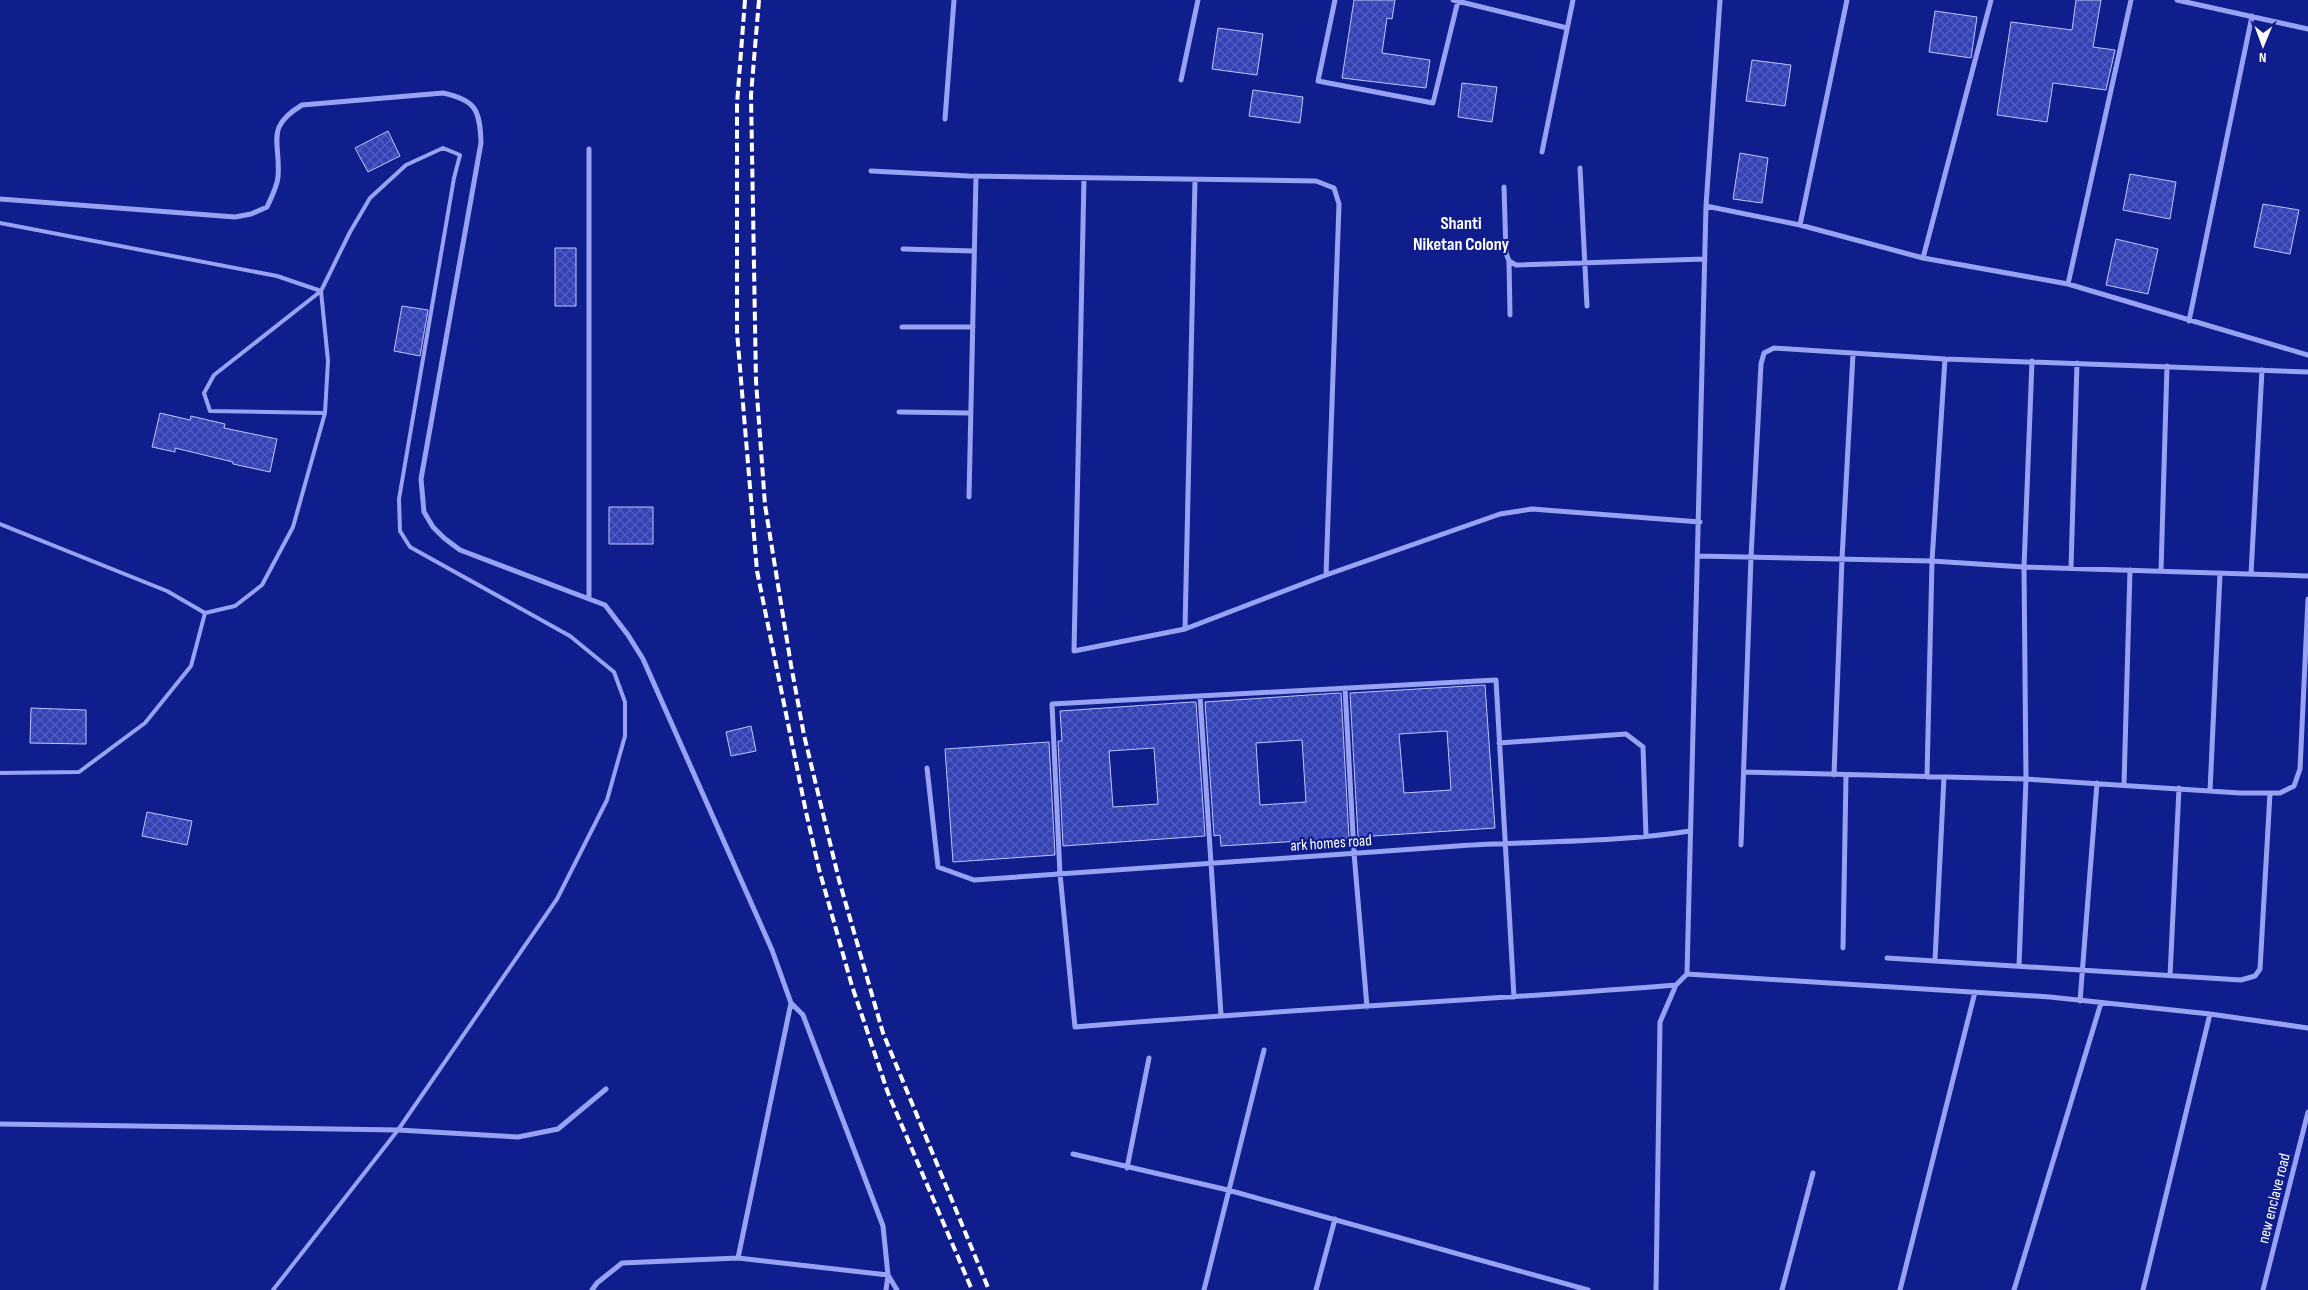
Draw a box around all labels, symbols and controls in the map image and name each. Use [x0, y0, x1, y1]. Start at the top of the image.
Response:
north arrow [2238, 20, 2288, 70]
text: N [2259, 49, 2267, 66]
district label: Shanti Niketan Colony [1413, 213, 1510, 255]
street label: ark homes road [1290, 831, 1373, 856]
street label: new enclave road [2254, 1151, 2295, 1245]

